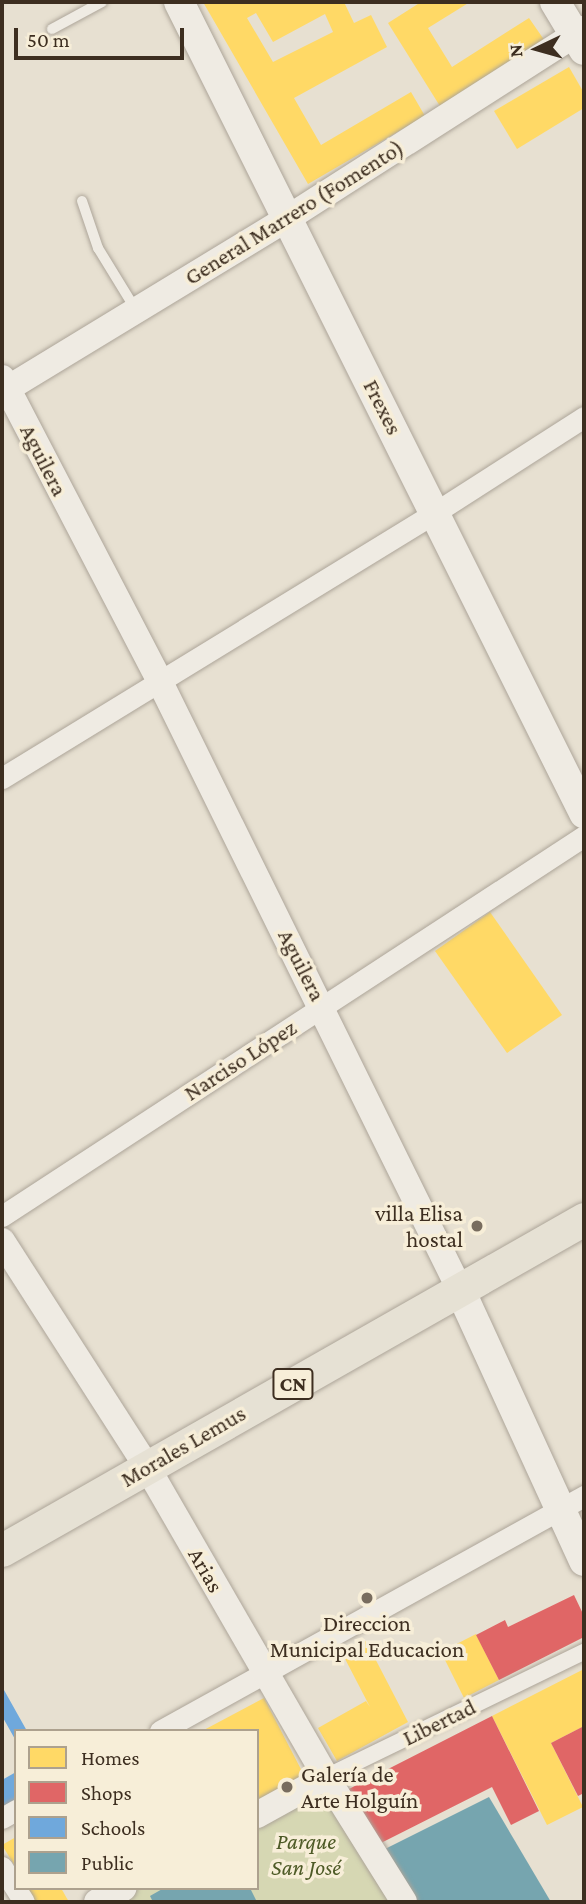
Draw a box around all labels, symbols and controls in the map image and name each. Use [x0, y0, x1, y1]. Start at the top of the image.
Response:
scale bar [18, 14, 187, 58]
north arrow [502, 14, 572, 84]
text: 50 m [27, 28, 70, 52]
text: N [505, 44, 527, 58]
street label: General Marrero (Fomento) [179, 133, 409, 291]
street label: Frexes [357, 375, 409, 439]
street label: Aguilera [14, 420, 74, 500]
street label: Aguilera [272, 925, 332, 1005]
street label: Narciso López [179, 1013, 301, 1107]
place label: villa Elisa hostal [375, 1199, 463, 1253]
marker: villa Elisa hostal [469, 1218, 485, 1234]
road number: CN [272, 1366, 314, 1402]
street label: Morales Lemus [116, 1399, 250, 1493]
street label: Arias [182, 1543, 230, 1597]
marker: Direccion Municipal Educacion [359, 1590, 375, 1606]
place label: Direccion Municipal Educacion [270, 1609, 464, 1663]
street label: Libertad [398, 1693, 480, 1751]
legend [14, 1729, 259, 1890]
text: Homes [81, 1746, 140, 1770]
place label: Galería de Arte Holguín [301, 1760, 418, 1814]
marker: Galería de Arte Holguín [279, 1779, 295, 1795]
text: Shops [81, 1781, 132, 1805]
text: Schools [81, 1816, 145, 1840]
park label: Parque San José [271, 1827, 341, 1881]
text: Public [81, 1851, 133, 1875]

